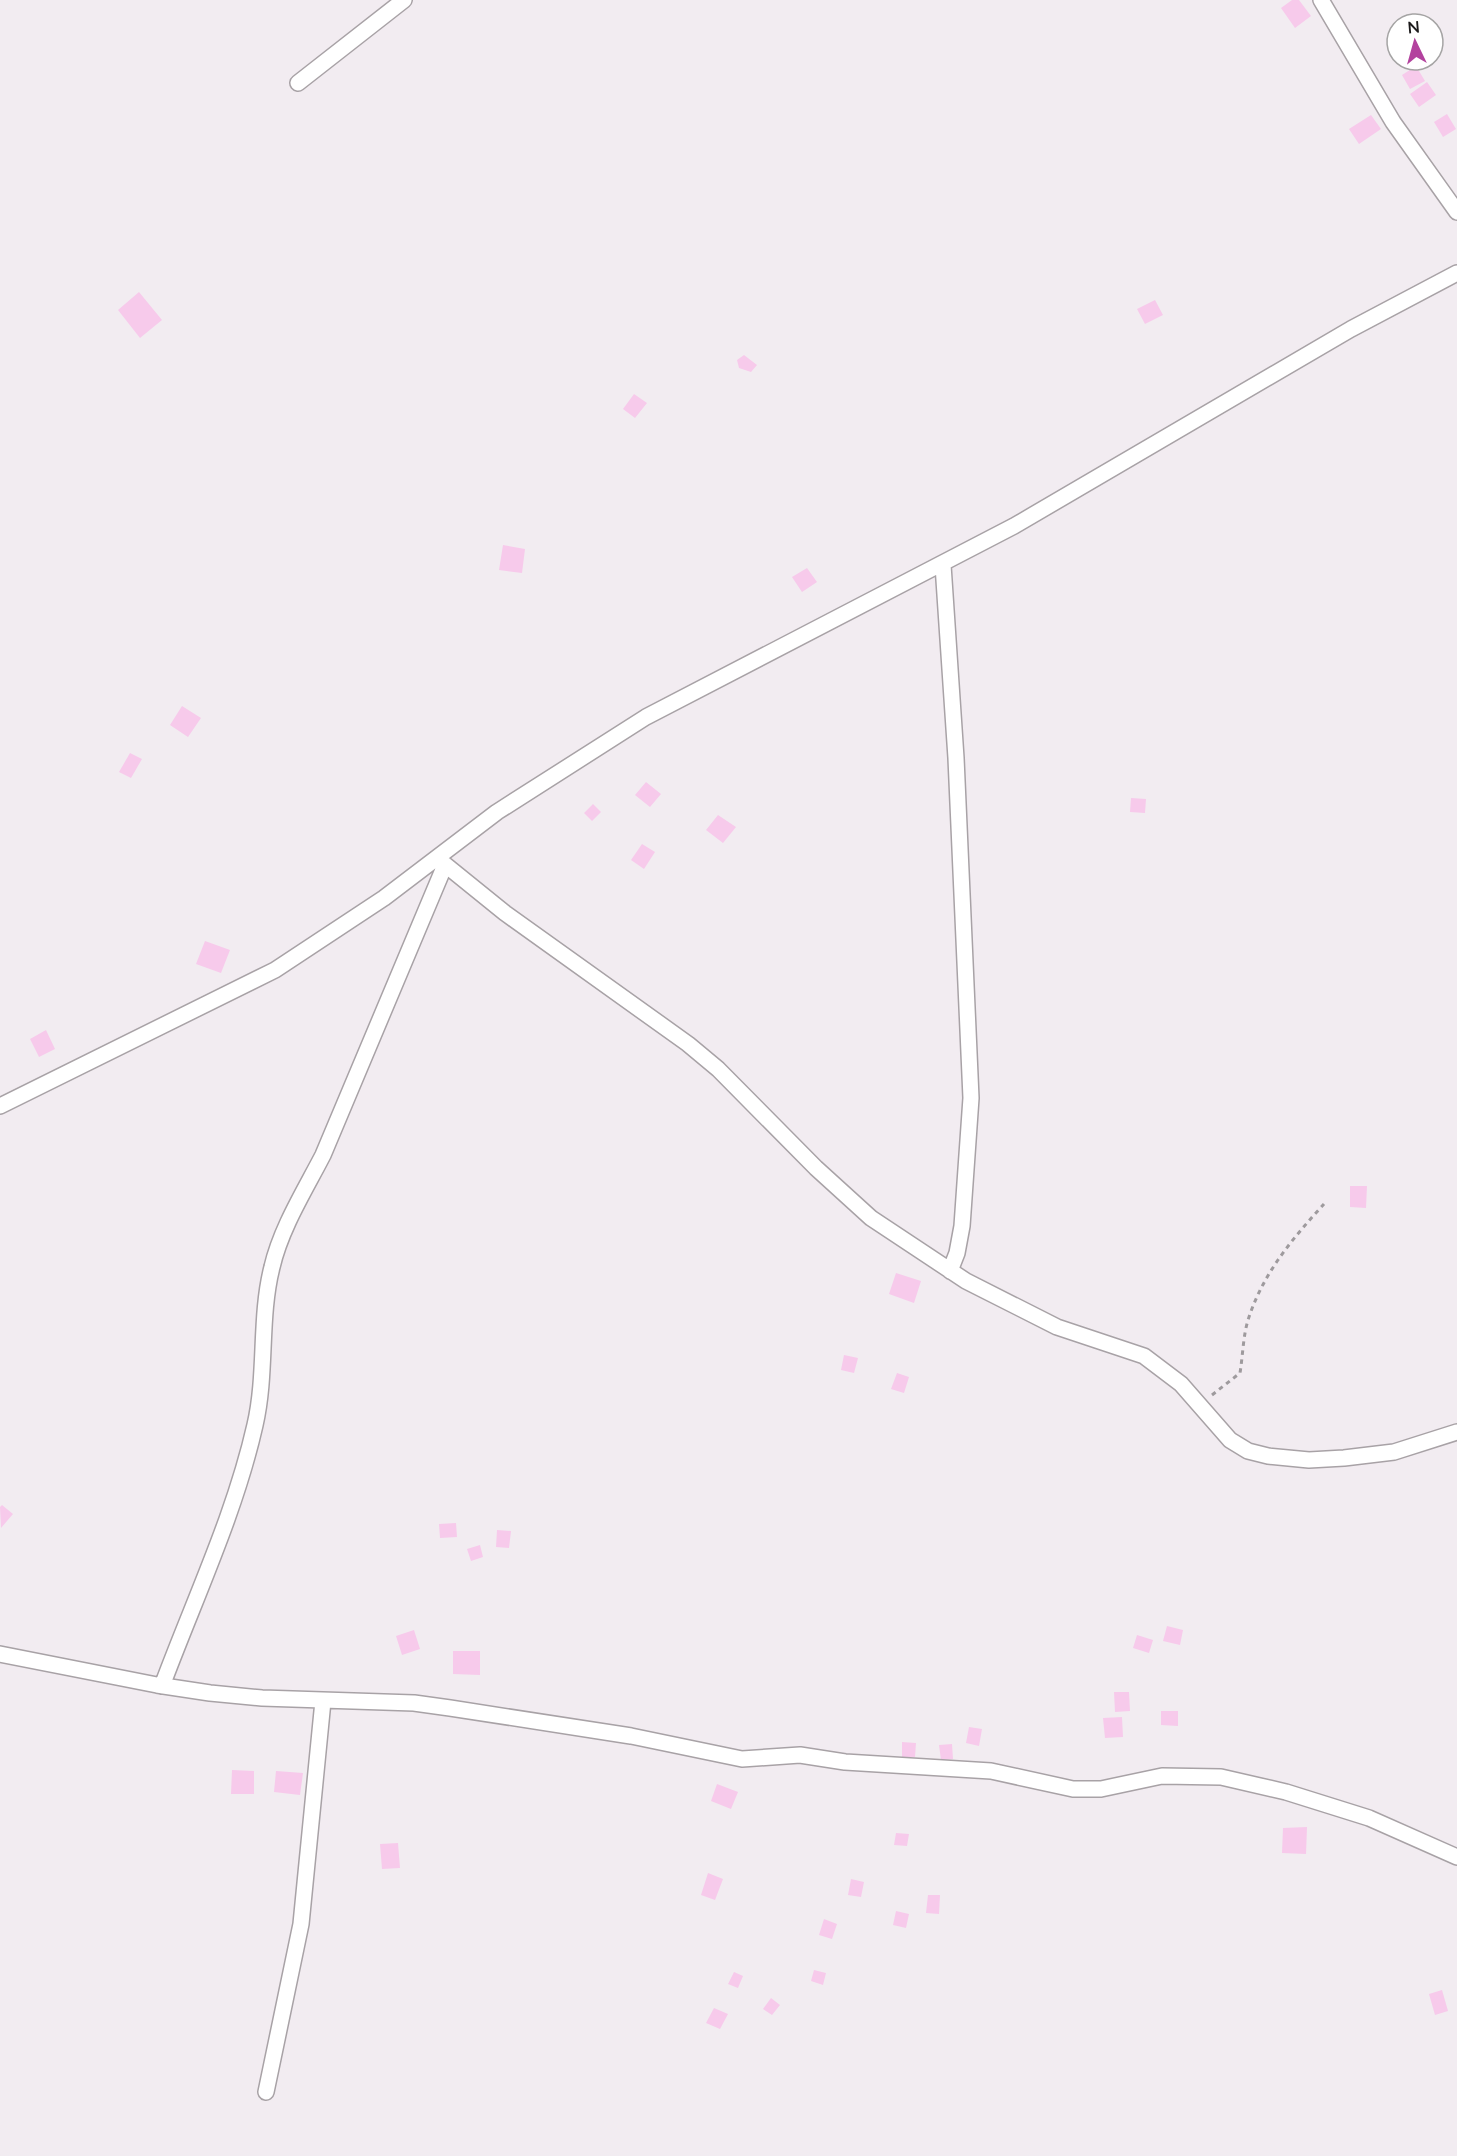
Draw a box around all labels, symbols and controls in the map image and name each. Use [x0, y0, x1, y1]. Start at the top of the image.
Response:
north arrow [1385, 12, 1445, 72]
text: N [1407, 17, 1421, 37]

